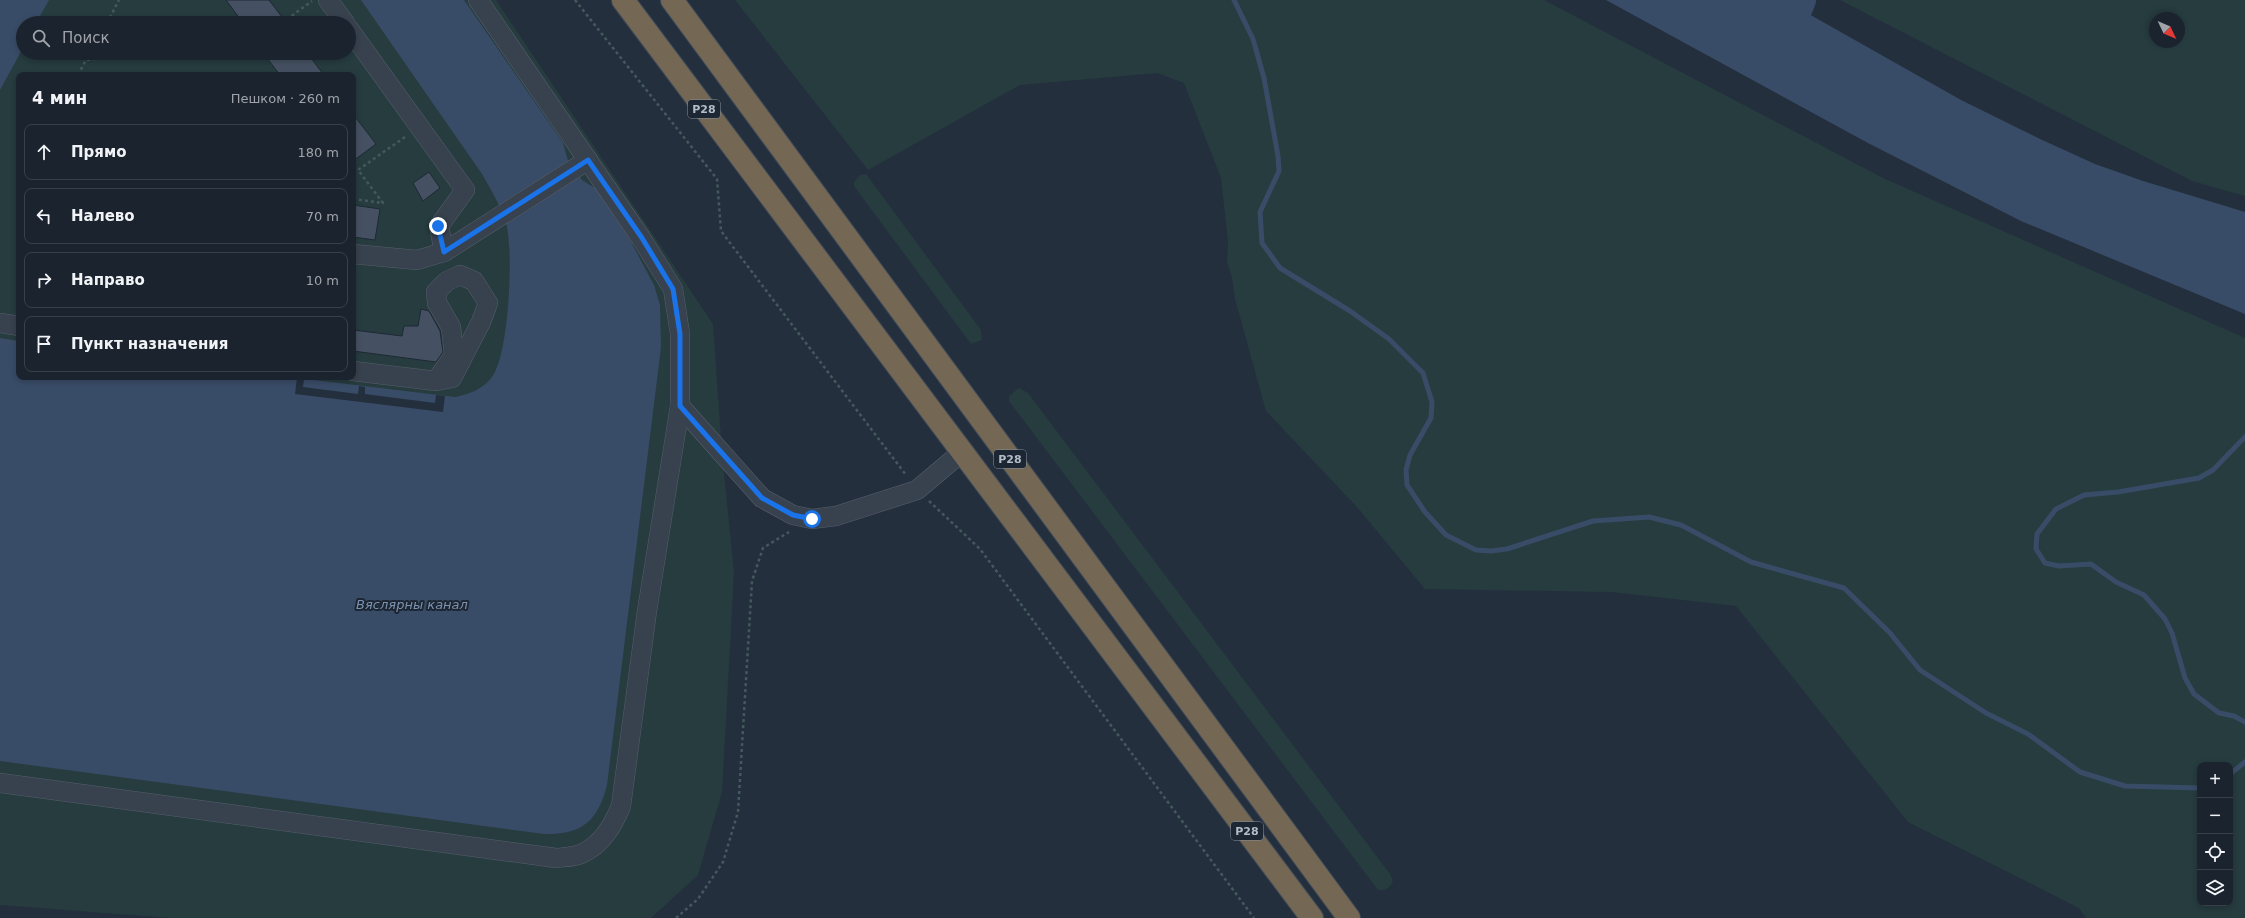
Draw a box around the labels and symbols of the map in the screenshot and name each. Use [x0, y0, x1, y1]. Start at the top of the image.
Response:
north arrow [2149, 12, 2185, 48]
road number: Р28 [688, 100, 720, 118]
route end [429, 217, 447, 235]
road number: Р28 [994, 450, 1026, 468]
route start [803, 510, 821, 528]
water label: Вяслярны канал [356, 597, 468, 612]
road number: Р28 [1231, 822, 1263, 840]

